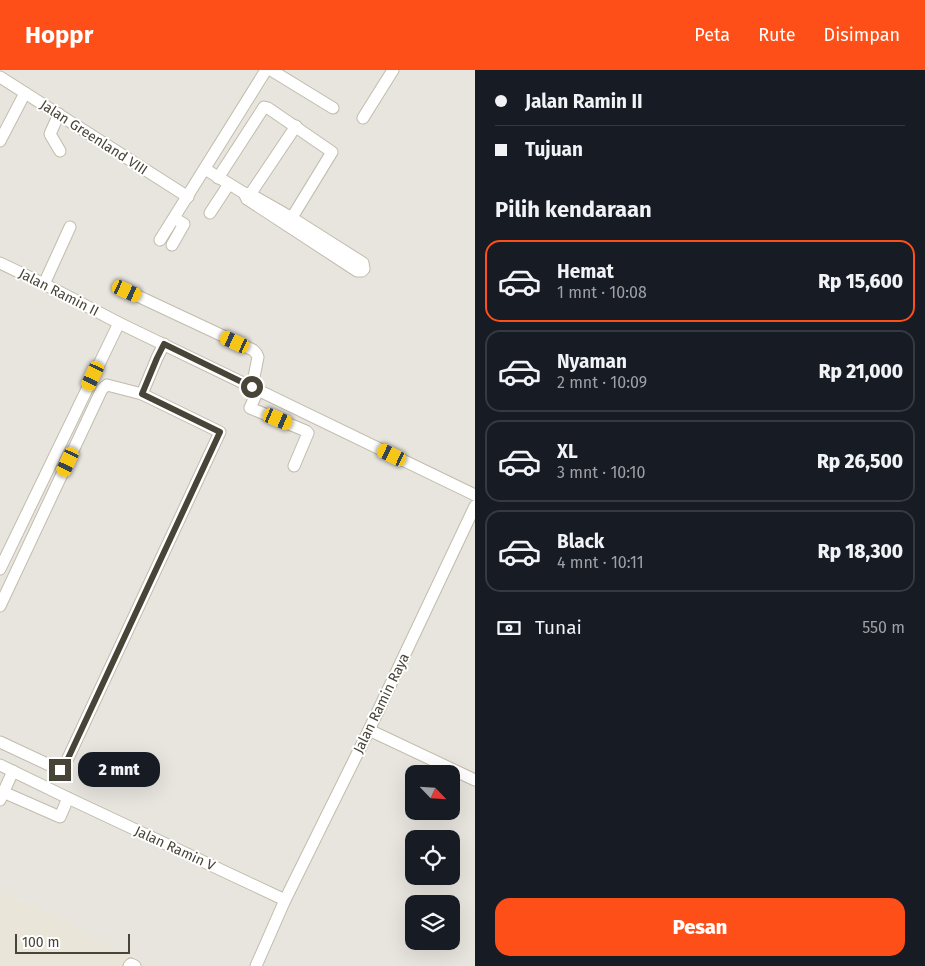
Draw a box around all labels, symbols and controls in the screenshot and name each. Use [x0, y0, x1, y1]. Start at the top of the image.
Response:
text: Hoppr [25, 21, 93, 49]
text: Peta [694, 24, 730, 46]
text: Rute [758, 24, 796, 46]
text: Disimpan [824, 24, 900, 46]
text: Jalan Ramin II [525, 90, 643, 113]
street label: Jalan Greenland VIII [37, 96, 151, 179]
text: Tujuan [525, 138, 583, 161]
text: Pilih kendaraan [495, 196, 652, 223]
icon: car [497, 259, 542, 304]
text: Hemat [557, 260, 614, 283]
street label: Jalan Ramin II [16, 265, 102, 320]
text: Rp 15,600 [818, 270, 903, 293]
car [110, 278, 143, 304]
text: 1 mnt · 10:08 [557, 283, 647, 302]
car [218, 329, 251, 355]
icon: car [497, 349, 542, 394]
text: Nyaman [557, 350, 627, 373]
car [79, 359, 106, 393]
text: Rp 21,000 [819, 360, 903, 383]
text: 2 mnt · 10:09 [557, 373, 647, 392]
route start [241, 376, 263, 398]
car [261, 406, 294, 432]
icon: car [497, 439, 542, 484]
text: XL [557, 440, 578, 463]
car [375, 442, 408, 468]
car [54, 445, 81, 479]
text: Rp 26,500 [817, 450, 903, 473]
text: 3 mnt · 10:10 [557, 463, 645, 482]
icon: car [497, 529, 542, 574]
text: Black [557, 530, 604, 553]
text: Rp 18,300 [818, 540, 903, 563]
text: 4 mnt · 10:11 [557, 553, 644, 572]
icon: cash [495, 614, 523, 642]
text: Tunai [535, 616, 582, 639]
text: 550 m [862, 618, 905, 637]
street label: Jalan Ramin Raya [350, 650, 413, 756]
callout: 2 mnt [78, 752, 160, 788]
route end [49, 759, 71, 781]
text: 2 mnt [99, 760, 139, 779]
north arrow [405, 765, 460, 820]
map controls [405, 765, 460, 950]
street label: Jalan Ramin V [132, 822, 218, 875]
button: locate [405, 830, 460, 885]
button: layers [405, 895, 460, 950]
button: Pesan [495, 898, 905, 956]
scale bar [15, 931, 130, 954]
text: 100 m [22, 934, 59, 951]

